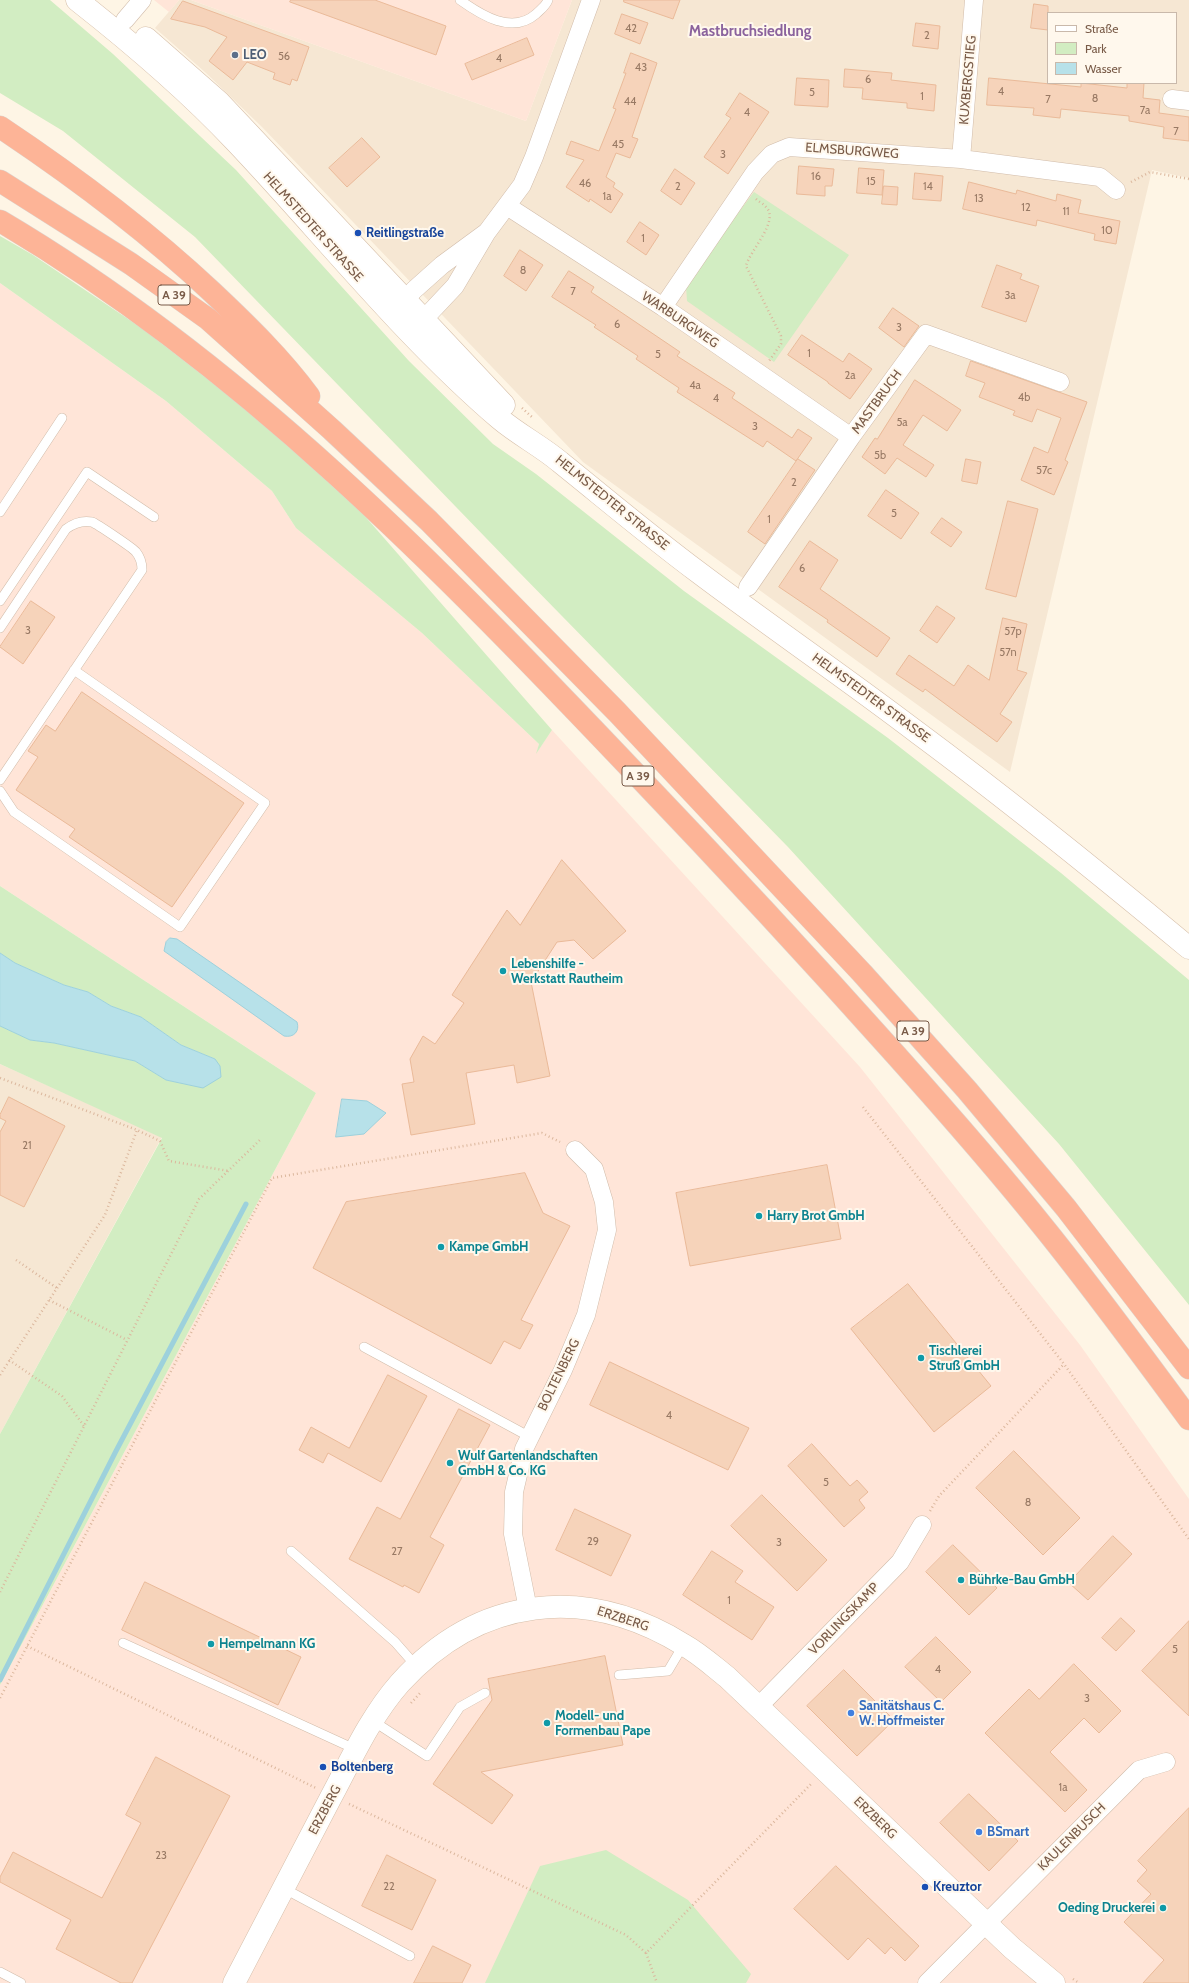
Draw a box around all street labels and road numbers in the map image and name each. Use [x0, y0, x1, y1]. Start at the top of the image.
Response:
street label: KUXBERGSTIEG [956, 35, 980, 125]
street label: ELMSBURGWEG [805, 140, 899, 162]
street label: HELMSTEDTER STRASSE [260, 169, 366, 285]
road number: A 39 [158, 285, 190, 305]
street label: WARBURGWEG [639, 289, 721, 351]
street label: MASTBRUCH [849, 367, 905, 437]
street label: HELMSTEDTER STRASSE [552, 452, 672, 554]
street label: HELMSTEDTER STRASSE [809, 650, 933, 746]
road number: A 39 [622, 766, 654, 786]
road number: A 39 [897, 1021, 929, 1041]
street label: BOLTENBERG [535, 1336, 583, 1414]
street label: VORLINGSKAMP [806, 1580, 882, 1658]
street label: ERZBERG [595, 1603, 651, 1635]
street label: ERZBERG [306, 1783, 344, 1837]
street label: ERZBERG [850, 1794, 900, 1842]
street label: KAULENBUSCH [1035, 1800, 1109, 1874]

